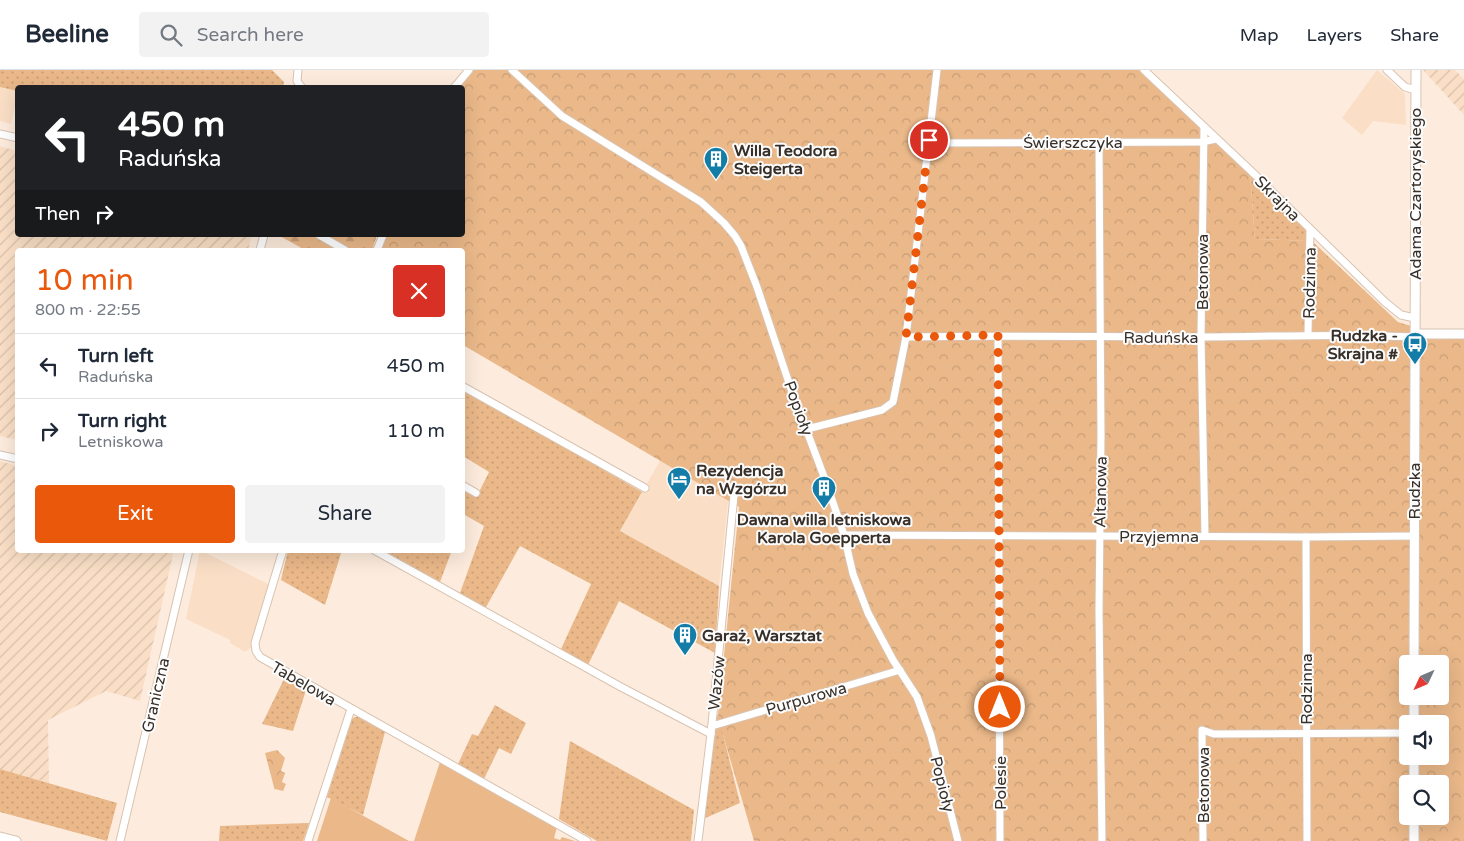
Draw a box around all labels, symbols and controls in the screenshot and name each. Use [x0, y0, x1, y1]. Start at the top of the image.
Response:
search box [139, 12, 489, 57]
text: Beeline [25, 20, 109, 49]
icon: search [157, 21, 185, 49]
text: Search here [197, 24, 304, 46]
text: Map [1240, 24, 1279, 46]
text: Layers [1307, 24, 1362, 46]
text: Share [1390, 24, 1439, 46]
text: 450 m [118, 104, 225, 146]
icon: left [35, 105, 100, 170]
street label: Adama Czartoryskiego [1406, 108, 1426, 280]
pin [908, 119, 950, 161]
icon: arrive [915, 126, 943, 154]
street label: Świerszczyka [1023, 133, 1123, 153]
place label: Willa Teodora Steigerta [734, 141, 838, 179]
text: Raduńska [118, 146, 221, 172]
building icon: Willa Teodora Steigerta [703, 146, 729, 180]
street label: Skrajna [1250, 172, 1304, 226]
icon: right [90, 200, 118, 228]
text: Then [35, 203, 80, 225]
street label: Betonowa [1193, 234, 1213, 310]
street label: Rodzinna [1299, 247, 1321, 319]
text: 10 min [35, 262, 134, 299]
button: close [393, 265, 445, 317]
text: 800 m · 22:55 [35, 300, 141, 320]
place label: Rudzka - Skrajna # [1328, 326, 1398, 364]
street label: Raduńska [1123, 328, 1199, 348]
bus stop icon: Rudzka - Skrajna # [1402, 331, 1428, 365]
text: Turn left [78, 345, 154, 367]
icon: left [35, 352, 63, 380]
text: 450 m [387, 355, 445, 377]
text: Raduńska [78, 367, 153, 387]
street label: Popioły [779, 378, 817, 439]
text: Turn right [78, 410, 166, 432]
icon: right [35, 417, 63, 445]
text: 110 m [387, 420, 445, 442]
text: Letniskowa [78, 432, 164, 452]
street label: Altanowa [1090, 456, 1112, 528]
place label: Rezydencja na Wzgórzu [696, 461, 787, 499]
street label: Rudzka [1405, 463, 1425, 519]
hotel icon: Rezydencja na Wzgórzu [666, 466, 692, 500]
building icon: Dawna willa letniskowa Karola Goepperta [811, 475, 837, 509]
button: Exit [35, 485, 235, 543]
button: Share [245, 485, 445, 543]
place label: Dawna willa letniskowa Karola Goepperta [737, 510, 911, 548]
street label: Przyjemna [1119, 527, 1199, 547]
building icon: Garaż, Warsztat [672, 622, 698, 656]
place label: Garaż, Warsztat [702, 626, 823, 646]
street label: Rodzinna [1297, 653, 1317, 725]
street label: Wazów [704, 654, 730, 711]
north arrow [1399, 655, 1449, 705]
map controls [1399, 655, 1449, 825]
street label: Graniczna [138, 656, 174, 735]
street label: Tabelowa [267, 657, 340, 710]
street label: Purpurowa [763, 678, 849, 720]
position arrow [973, 680, 1025, 732]
button: sound [1399, 715, 1449, 765]
street label: Betonowa [1194, 747, 1214, 823]
street label: Popioły [925, 754, 959, 815]
street label: Polesie [991, 756, 1011, 810]
button: search [1399, 775, 1449, 825]

